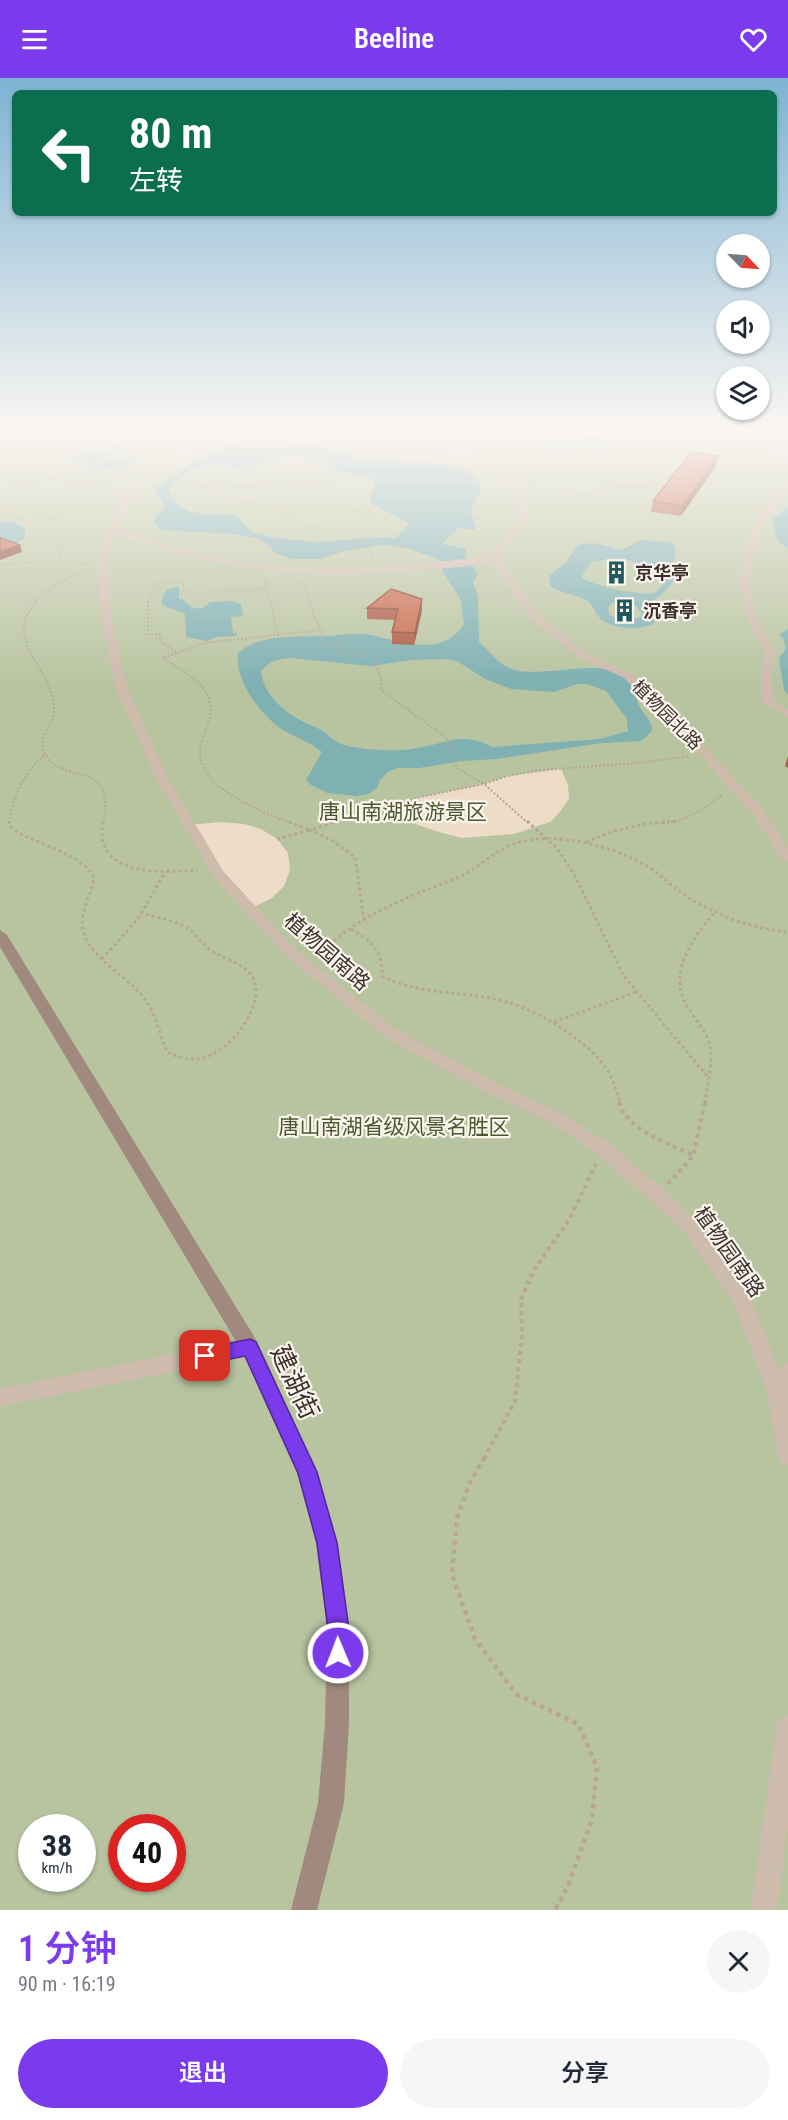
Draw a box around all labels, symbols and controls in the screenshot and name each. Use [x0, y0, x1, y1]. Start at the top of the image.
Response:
icon: menu [18, 23, 51, 56]
text: Beeline [354, 23, 434, 55]
icon: heart [737, 23, 770, 56]
text: 80 m [129, 109, 212, 158]
icon: left [30, 114, 108, 192]
text: 左转 [129, 165, 183, 197]
north arrow [716, 234, 770, 288]
map controls [716, 234, 770, 420]
button: sound [716, 300, 770, 354]
button: layers [716, 366, 770, 420]
building icon: 京华亭 [604, 560, 630, 586]
place label: 京华亭 [635, 562, 689, 583]
building icon: 沉香亭 [612, 598, 638, 624]
place label: 沉香亭 [643, 600, 697, 621]
street label: 植物园北路 [628, 675, 707, 754]
park label: 唐山南湖旅游景区 [319, 800, 487, 824]
street label: 植物园南路 [280, 909, 374, 995]
park label: 唐山南湖省级风景名胜区 [279, 1115, 510, 1139]
street label: 植物园南路 [689, 1202, 769, 1302]
pin [179, 1330, 230, 1381]
icon: arrive [188, 1339, 221, 1372]
street label: 建湖街 [265, 1340, 325, 1424]
position arrow [306, 1621, 370, 1685]
speed limit sign: 40 [108, 1814, 186, 1892]
text: 38 [42, 1828, 72, 1863]
text: km/h [42, 1859, 72, 1877]
text: 1 分钟 [18, 1928, 116, 1970]
button: close [707, 1930, 770, 1993]
text: 90 m · 16:19 [18, 1972, 116, 1996]
button: 退出 [18, 2039, 388, 2108]
button: 分享 [400, 2039, 770, 2108]

